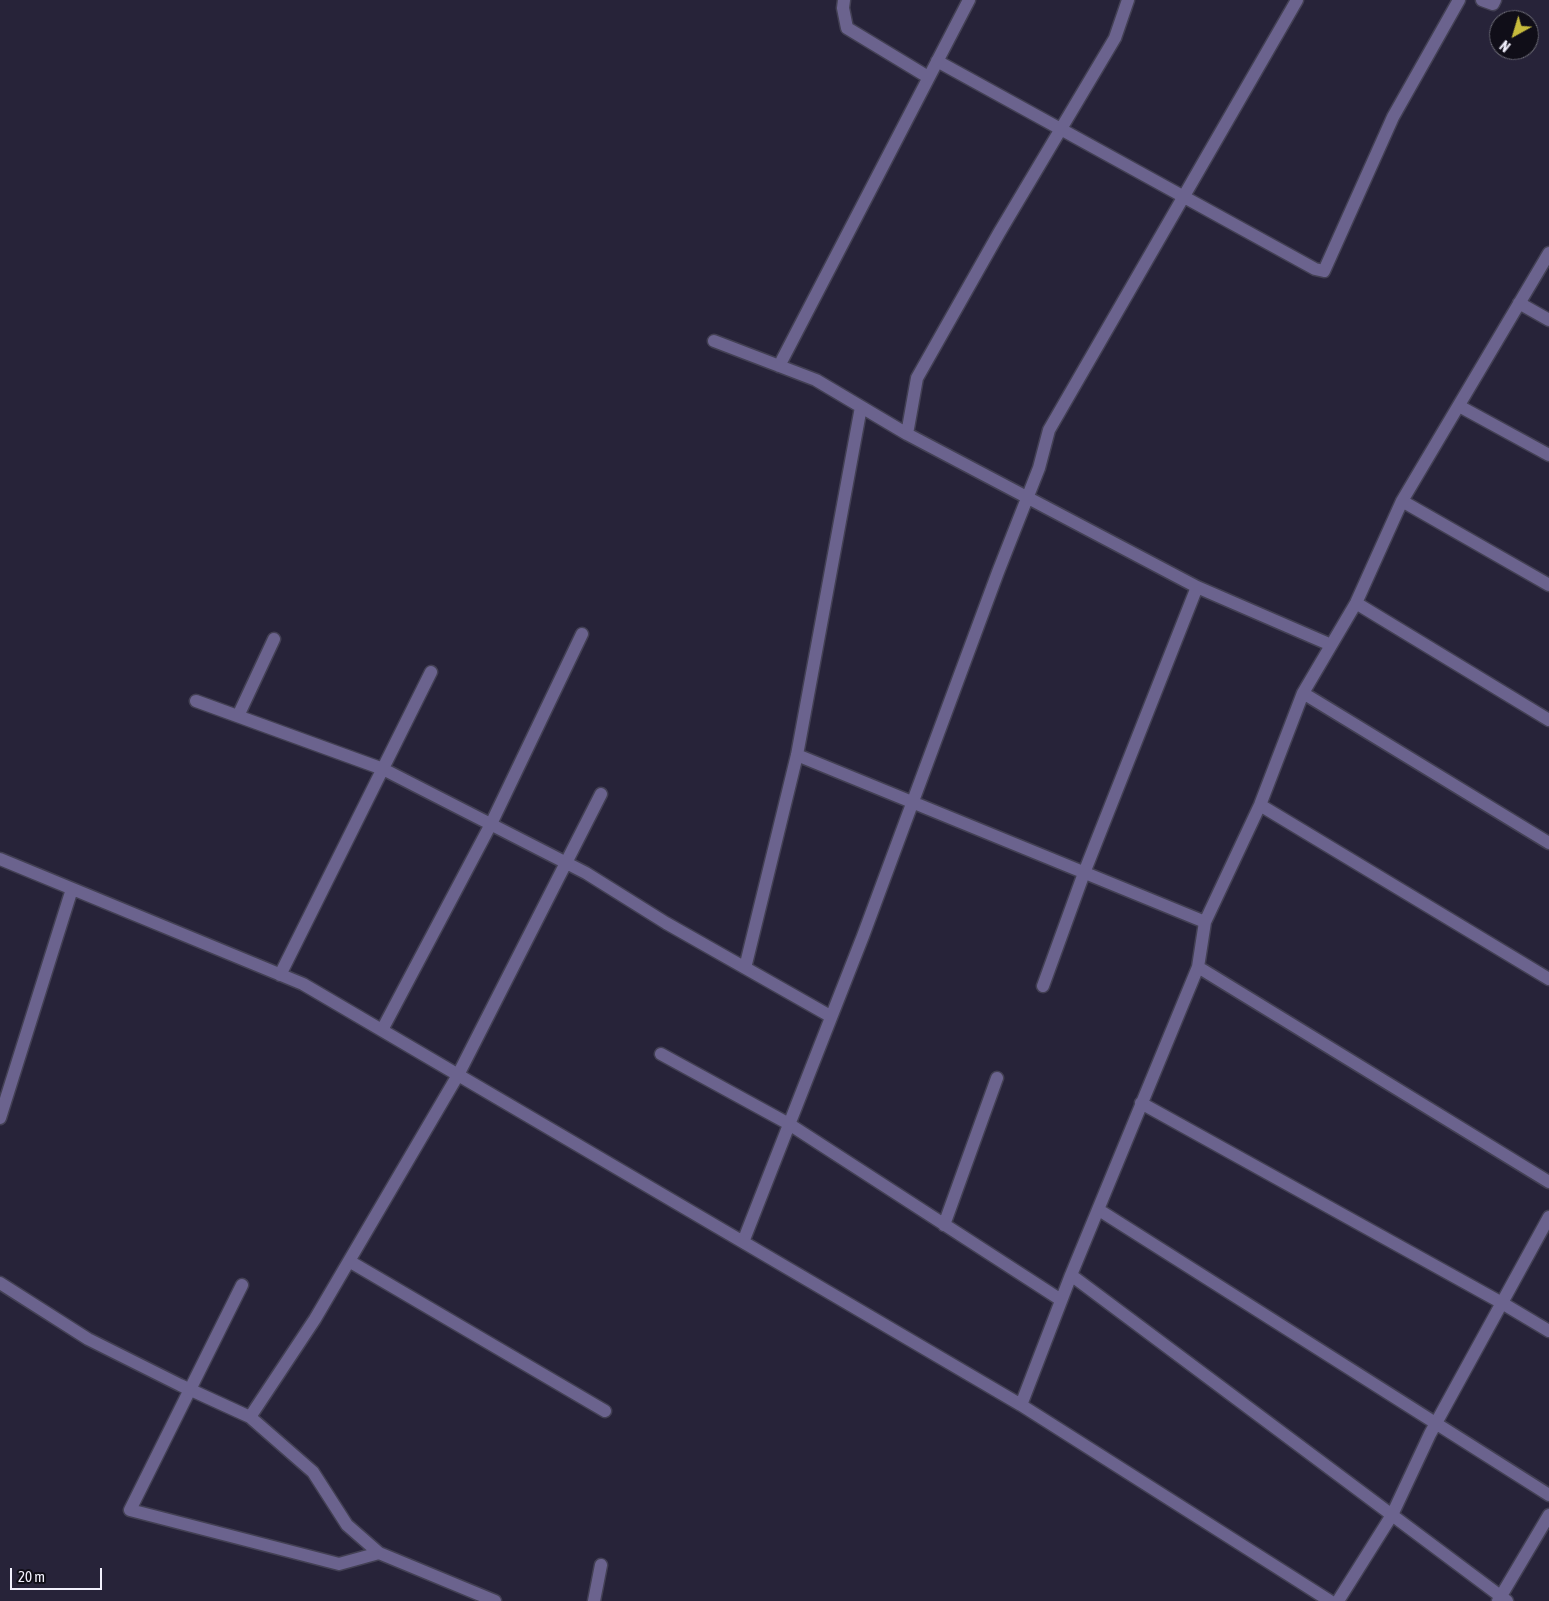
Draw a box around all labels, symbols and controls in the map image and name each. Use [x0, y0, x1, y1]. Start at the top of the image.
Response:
north arrow [1489, 10, 1539, 60]
text: N [1497, 37, 1513, 55]
scale bar [12, 1558, 105, 1590]
text: 20 m [18, 1568, 45, 1585]

